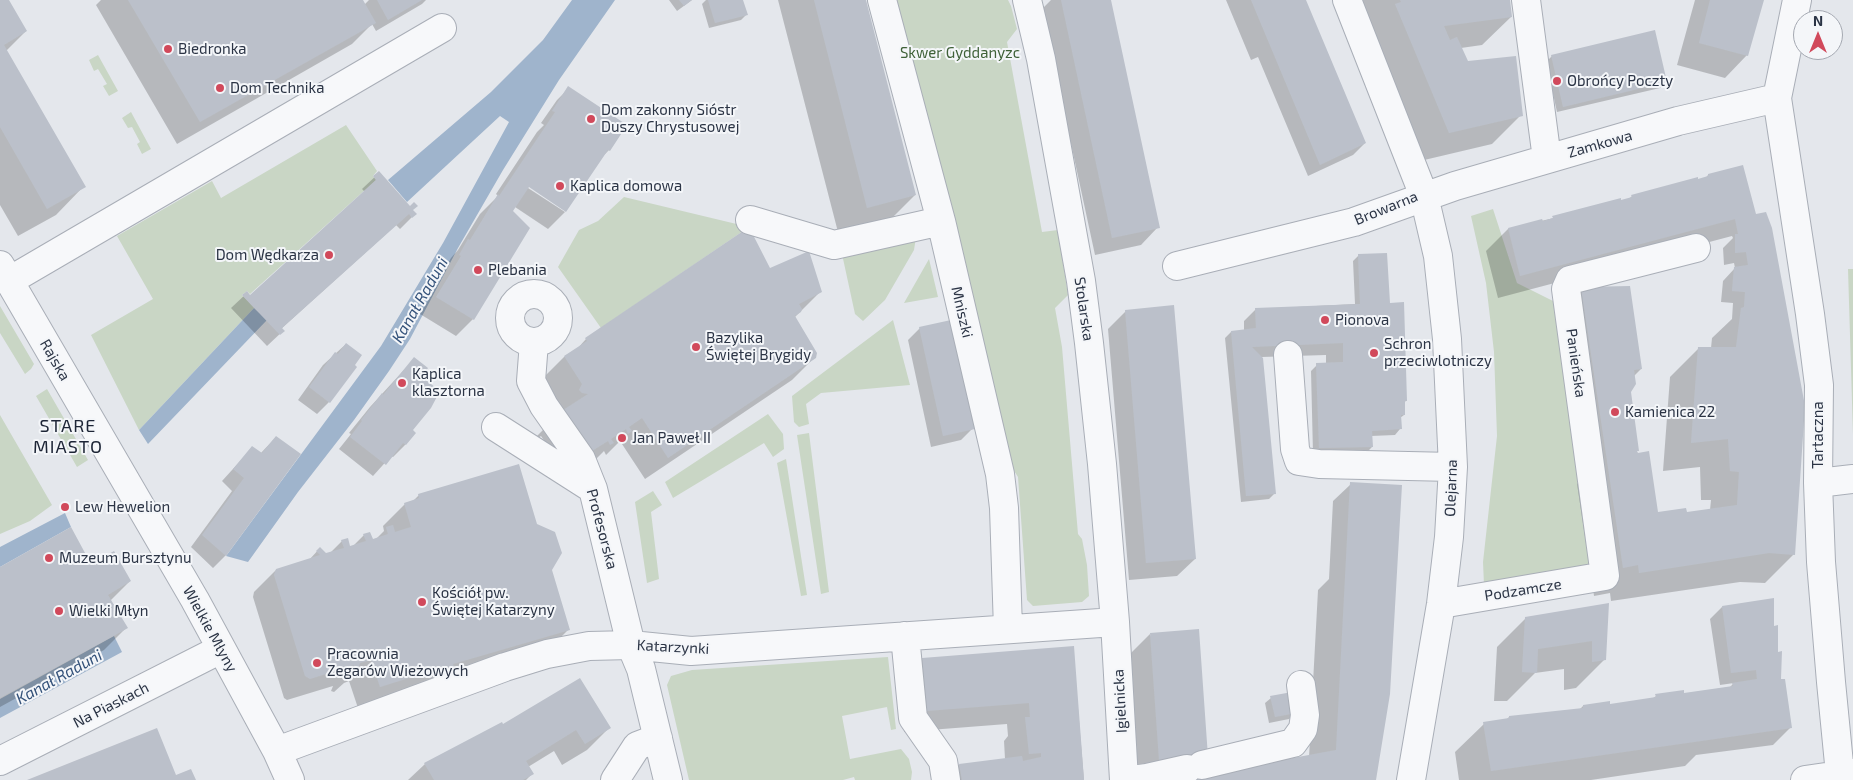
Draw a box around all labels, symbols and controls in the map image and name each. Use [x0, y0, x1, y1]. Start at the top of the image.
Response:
north arrow [1793, 10, 1843, 60]
text: N [1813, 12, 1823, 29]
place label: Biedronka [178, 40, 247, 58]
marker: Biedronka [162, 43, 174, 55]
park label: Skwer Gyddanyzc [900, 44, 1020, 62]
place label: Obrońcy Poczty [1567, 72, 1673, 90]
marker: Obrońcy Poczty [1551, 75, 1563, 87]
place label: Dom Technika [230, 79, 324, 97]
marker: Dom Technika [214, 82, 226, 94]
place label: Dom zakonny Sióstr Duszy Chrystusowej [601, 101, 739, 136]
marker: Dom zakonny Sióstr Duszy Chrystusowej [585, 113, 597, 125]
street label: Zamkowa [1566, 126, 1634, 162]
place label: Kaplica domowa [570, 177, 682, 195]
marker: Kaplica domowa [554, 180, 566, 192]
street label: Browarna [1352, 187, 1420, 229]
place label: Dom Wędkarza [216, 246, 319, 264]
marker: Dom Wędkarza [323, 249, 335, 261]
water label: Kanał Raduni [388, 254, 452, 346]
place label: Plebania [488, 261, 547, 279]
marker: Plebania [472, 264, 484, 276]
street label: Stolarska [1071, 276, 1097, 342]
street label: Mniszki [947, 285, 977, 339]
place label: Pionova [1335, 311, 1389, 329]
marker: Pionova [1319, 314, 1331, 326]
street label: Panieńska [1562, 327, 1590, 399]
place label: Bazylika Świętej Brygidy [706, 329, 811, 364]
place label: Schron przeciwlotniczy [1384, 335, 1492, 370]
street label: Rajska [36, 336, 74, 384]
marker: Bazylika Świętej Brygidy [690, 341, 702, 353]
marker: Schron przeciwlotniczy [1368, 347, 1380, 359]
place label: Kaplica klasztorna [412, 365, 485, 400]
marker: Kaplica klasztorna [396, 377, 408, 389]
street label: Tartaczna [1809, 401, 1827, 469]
place label: Kamienica 22 [1625, 403, 1715, 421]
marker: Kamienica 22 [1609, 406, 1621, 418]
district label: STARE MIASTO [32, 415, 104, 458]
place label: Jan Paweł II [632, 429, 711, 447]
marker: Jan Paweł II [616, 432, 628, 444]
street label: Olejarna [1441, 459, 1461, 517]
street label: Profesorska [583, 487, 621, 571]
place label: Lew Hewelion [75, 498, 170, 516]
marker: Lew Hewelion [59, 501, 71, 513]
place label: Muzeum Bursztynu [59, 549, 191, 567]
marker: Muzeum Bursztynu [43, 552, 55, 564]
street label: Podzamcze [1483, 575, 1563, 605]
street label: Wielkie Młyny [179, 583, 241, 675]
place label: Kościół pw. Świętej Katarzyny [432, 584, 555, 619]
marker: Kościół pw. Świętej Katarzyny [416, 596, 428, 608]
place label: Wielki Młyn [69, 602, 149, 620]
marker: Wielki Młyn [53, 605, 65, 617]
street label: Katarzynki [636, 636, 710, 658]
water label: Kanał Raduni [13, 645, 105, 709]
place label: Pracownia Zegarów Wieżowych [327, 645, 468, 680]
marker: Pracownia Zegarów Wieżowych [311, 657, 323, 669]
street label: Igielnicka [1109, 668, 1131, 734]
street label: Na Piaskach [70, 678, 152, 732]

